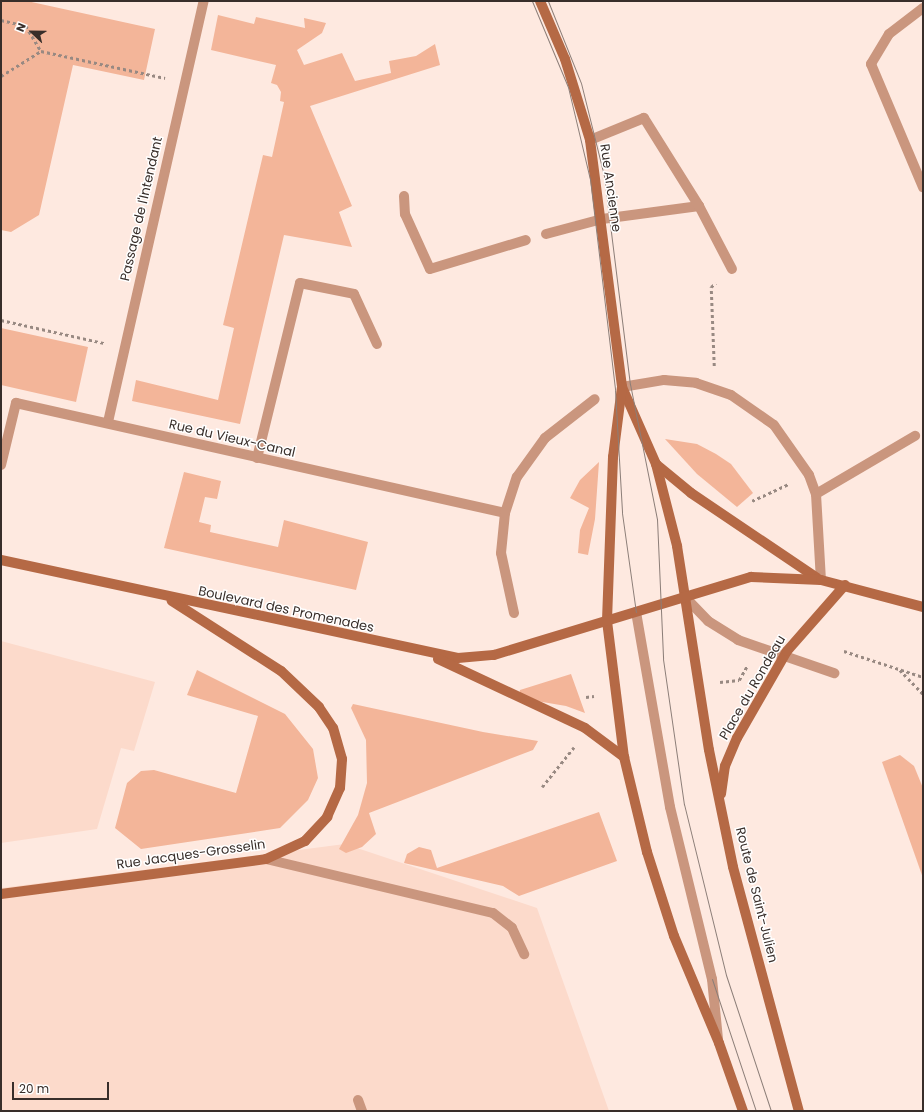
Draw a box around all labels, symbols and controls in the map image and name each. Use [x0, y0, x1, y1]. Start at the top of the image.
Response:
north arrow [12, 12, 52, 52]
text: N [12, 21, 30, 34]
street label: Passage de l'Intendant [118, 135, 166, 283]
street label: Rue Ancienne [596, 143, 624, 233]
street label: Rue du Vieux-Canal [167, 417, 297, 461]
street label: Boulevard des Promenades [197, 584, 375, 636]
street label: Place du Rondeau [717, 633, 789, 743]
street label: Route de Saint-Julien [732, 826, 780, 964]
street label: Rue Jacques-Grosselin [116, 837, 266, 873]
scale bar [14, 1074, 111, 1100]
text: 20 m [19, 1080, 49, 1097]

